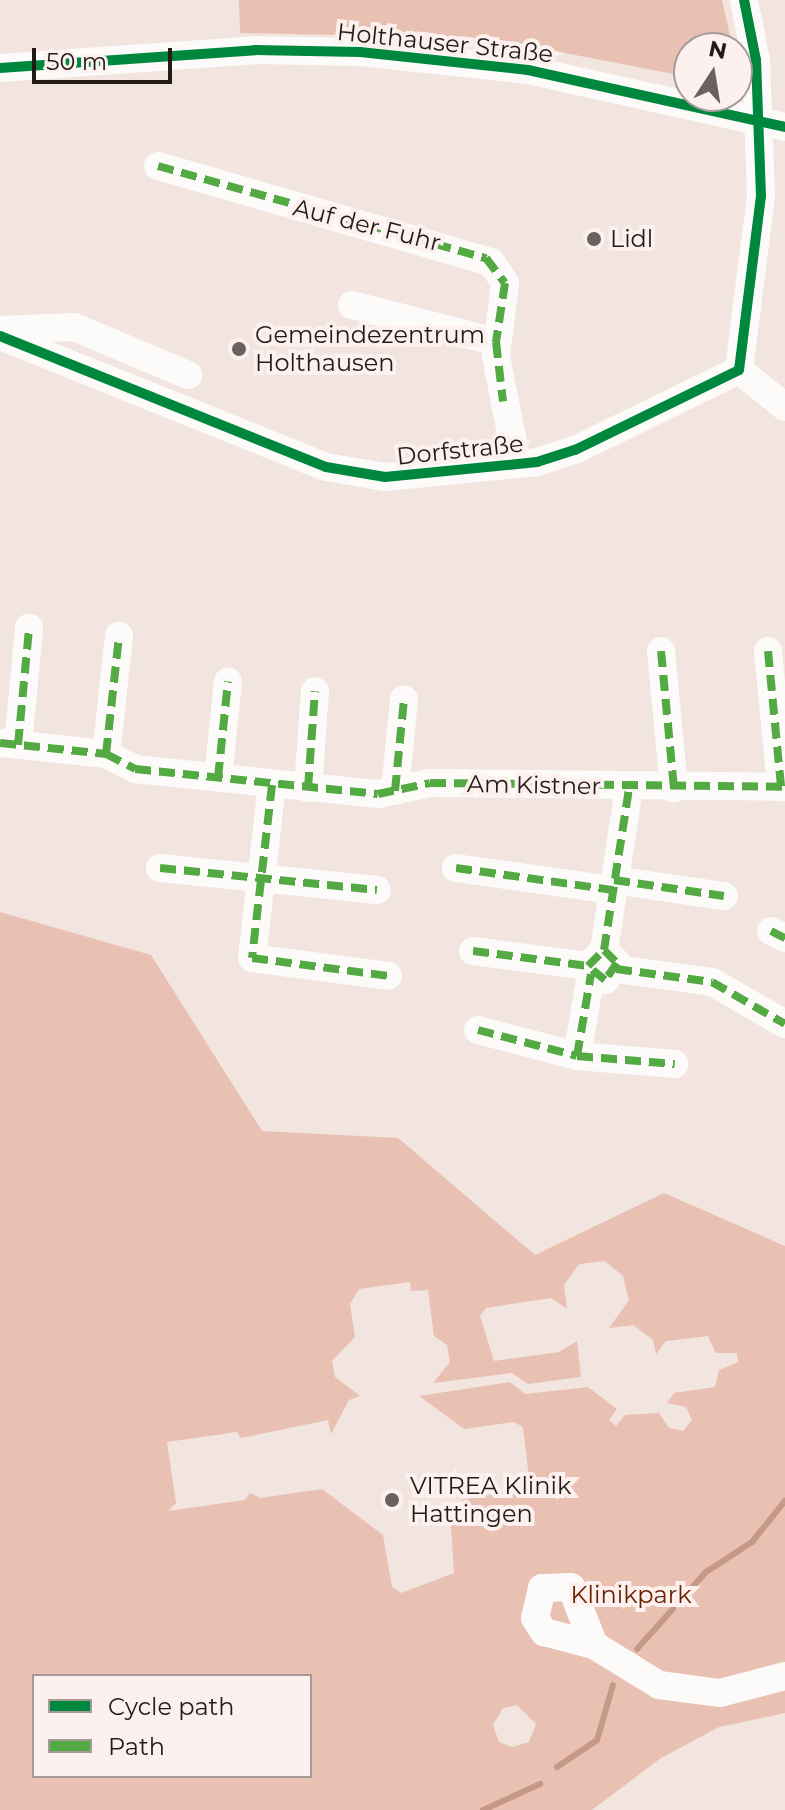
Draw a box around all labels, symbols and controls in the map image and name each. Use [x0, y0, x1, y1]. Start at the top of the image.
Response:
street label: Holthauser Straße [336, 17, 554, 69]
scale bar [36, 32, 176, 82]
north arrow [673, 32, 753, 112]
text: N [706, 35, 729, 65]
text: 50 m [46, 47, 107, 76]
street label: Auf der Fuhr [290, 193, 444, 257]
place label: Lidl [610, 225, 653, 253]
marker: Lidl [585, 230, 603, 248]
place label: Gemeindezentrum Holthausen [255, 321, 485, 377]
marker: Gemeindezentrum Holthausen [230, 340, 248, 358]
street label: Dorfstraße [395, 429, 525, 471]
street label: Am Kistner [467, 769, 601, 801]
place label: VITREA Klinik Hattingen [410, 1472, 571, 1528]
marker: VITREA Klinik Hattingen [381, 1489, 403, 1511]
park label: Klinikpark [571, 1581, 691, 1609]
legend [32, 1674, 312, 1778]
text: Cycle path [108, 1692, 235, 1721]
text: Path [108, 1732, 165, 1761]

